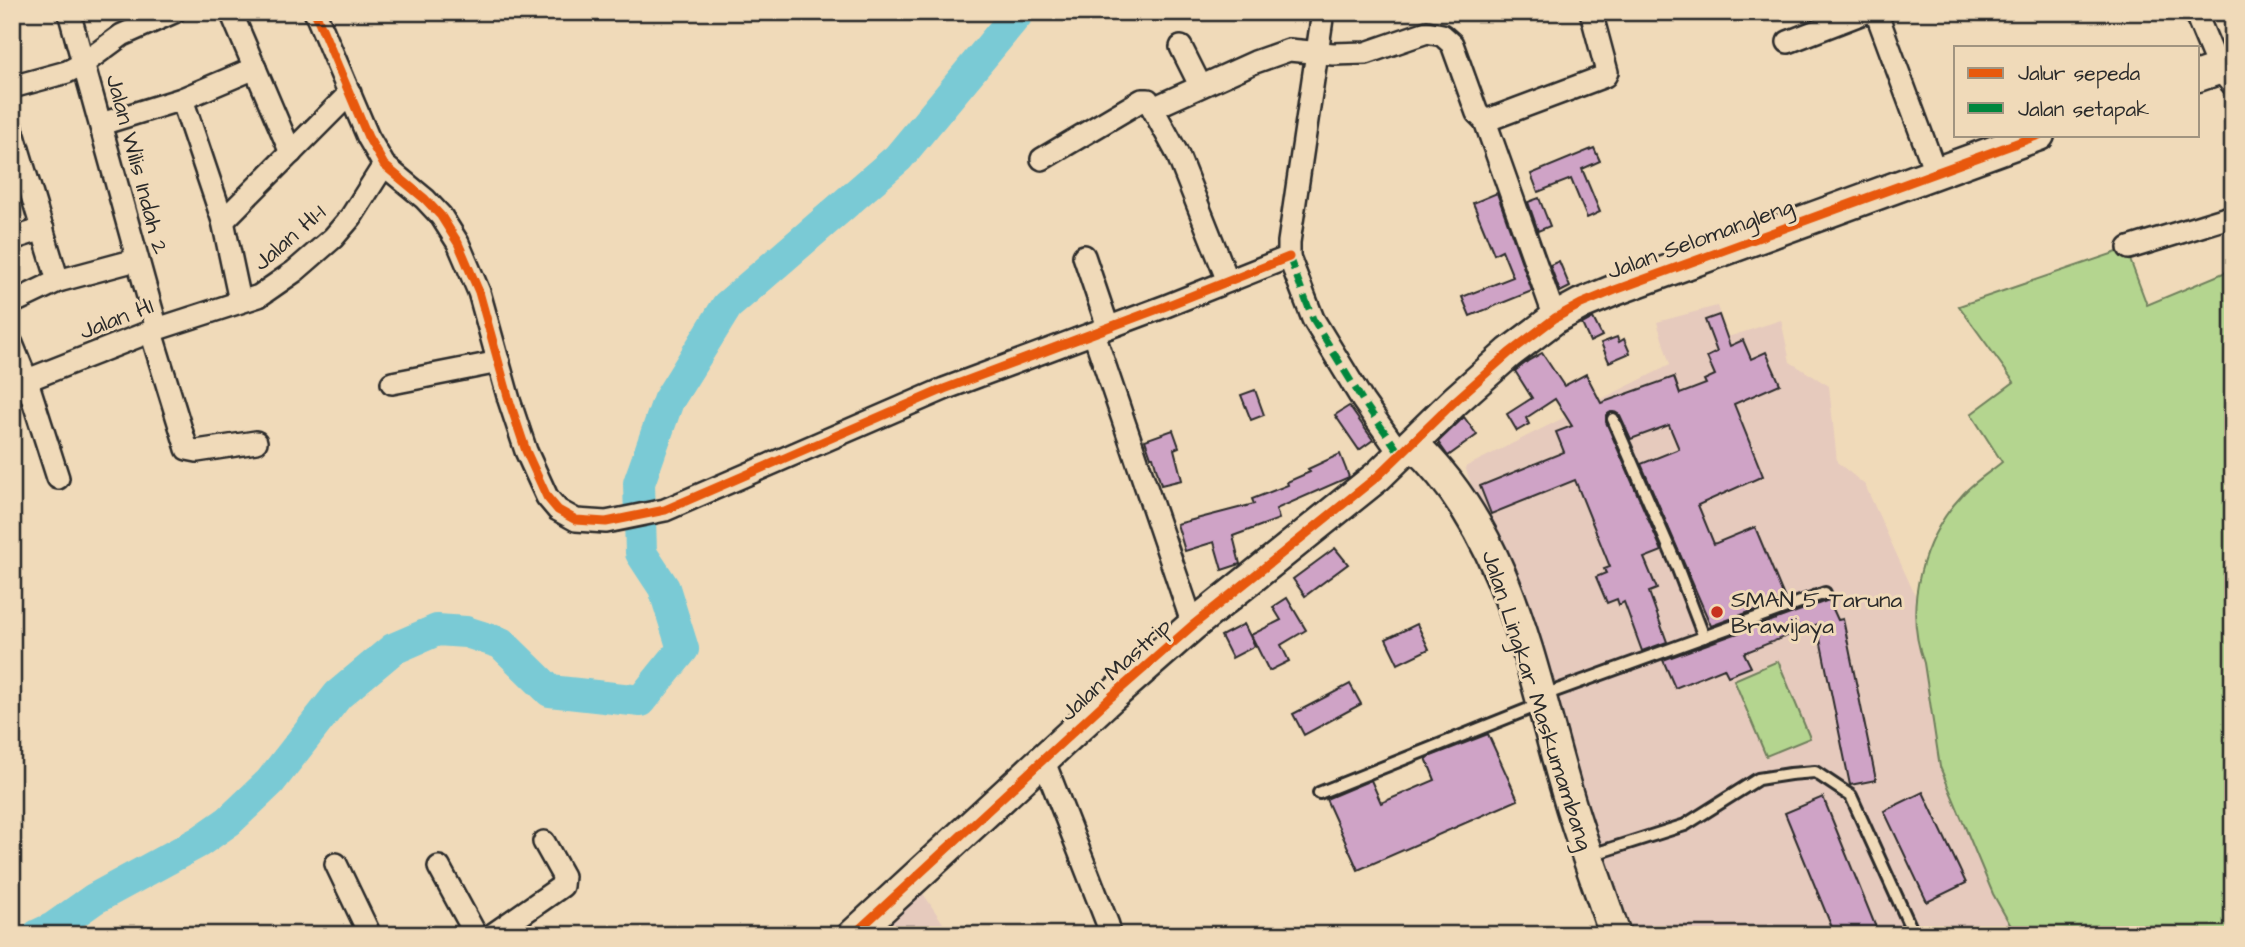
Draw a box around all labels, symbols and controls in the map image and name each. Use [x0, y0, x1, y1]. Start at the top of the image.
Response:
legend [1954, 46, 2200, 136]
text: Jalur sepeda [2018, 59, 2140, 89]
street label: Jalan Wilis Indah 2 [98, 71, 176, 258]
text: Jalan setapak [2018, 95, 2149, 125]
street label: Jalan Selomangleng [1603, 190, 1798, 288]
street label: Jalan H1-1 [246, 197, 333, 278]
street label: Jalan H1 [75, 290, 158, 348]
street label: Jalan Lingkar Maskumambang [1472, 546, 1601, 855]
place label: SMAN 5 Taruna Brawijaya [1731, 584, 1903, 643]
marker: SMAN 5 Taruna Brawijaya [1709, 604, 1725, 620]
street label: Jalan Mastrip [1053, 611, 1179, 729]

